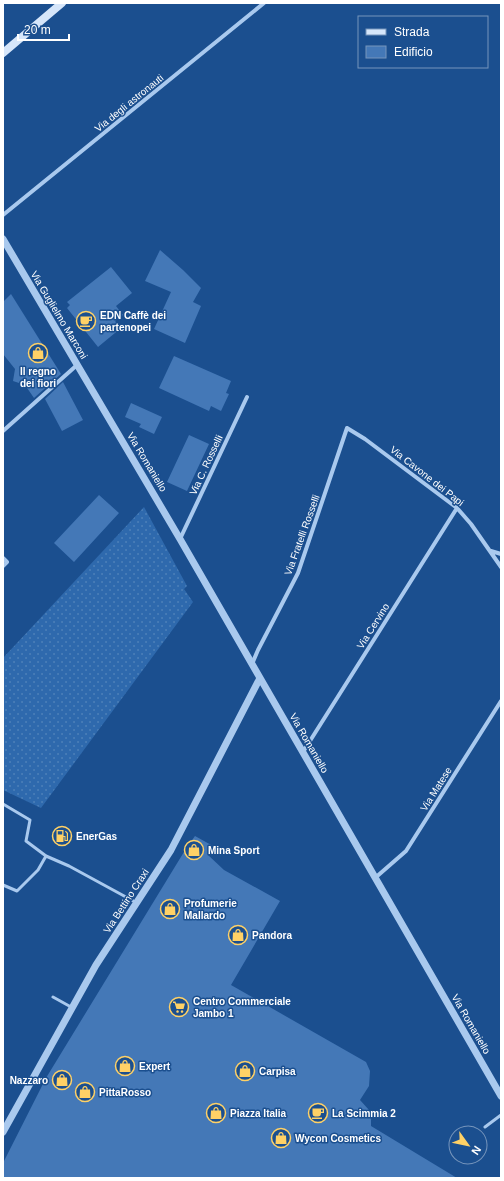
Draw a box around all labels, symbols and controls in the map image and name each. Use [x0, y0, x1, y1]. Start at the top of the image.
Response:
scale bar [18, 16, 69, 42]
legend [358, 16, 488, 68]
text: 20 m [24, 23, 51, 37]
text: Strada [394, 25, 430, 39]
text: Edificio [394, 45, 433, 59]
street label: Via degli astronauti [93, 72, 165, 134]
street label: Via Guglielmo Marconi [28, 269, 90, 361]
cafe icon: EDN Caffè dei partenopei [75, 310, 97, 332]
place label: EDN Caffè dei partenopei [100, 310, 166, 333]
shop icon: Il regno dei fiori [27, 342, 49, 364]
place label: Il regno dei fiori [20, 366, 56, 389]
street label: Via Romaniello [125, 430, 169, 494]
street label: Via C. Rosselli [187, 433, 225, 497]
street label: Via Cavone dei Papi [388, 444, 466, 508]
street label: Via Fratelli Rosselli [282, 493, 322, 577]
street label: Via Cervino [355, 601, 392, 651]
street label: Via Romaniello [287, 711, 331, 775]
street label: Via Matese [418, 765, 454, 813]
fuel station icon: EnerGas [51, 825, 73, 847]
place label: EnerGas [76, 831, 118, 842]
shop icon: Mina Sport [183, 839, 205, 861]
place label: Mina Sport [208, 845, 260, 856]
street label: Via Bettino Craxi [101, 867, 151, 935]
shop icon: Profumerie Mallardo [159, 898, 181, 920]
place label: Profumerie Mallardo [184, 898, 237, 921]
shop icon: Pandora [227, 924, 249, 946]
place label: Pandora [252, 930, 292, 941]
street label: Via Romaniello [449, 992, 493, 1056]
supermarket icon: Centro Commerciale Jambo 1 [168, 996, 190, 1018]
place label: Centro Commerciale Jambo 1 [193, 996, 291, 1019]
shop icon: Expert [114, 1055, 136, 1077]
shop icon: Carpisa [234, 1060, 256, 1082]
place label: Expert [139, 1061, 171, 1072]
place label: Carpisa [259, 1066, 296, 1077]
shop icon: Nazzaro [51, 1069, 73, 1091]
place label: Nazzaro [10, 1075, 48, 1086]
shop icon: PittaRosso [74, 1081, 96, 1103]
place label: PittaRosso [99, 1087, 151, 1098]
shop icon: Piazza Italia [205, 1102, 227, 1124]
cafe icon: La Scimmia 2 [307, 1102, 329, 1124]
place label: Piazza Italia [230, 1108, 287, 1119]
place label: La Scimmia 2 [332, 1108, 396, 1119]
north arrow [448, 1125, 488, 1165]
shop icon: Wycon Cosmetics [270, 1127, 292, 1149]
place label: Wycon Cosmetics [295, 1133, 381, 1144]
text: N [469, 1144, 484, 1157]

